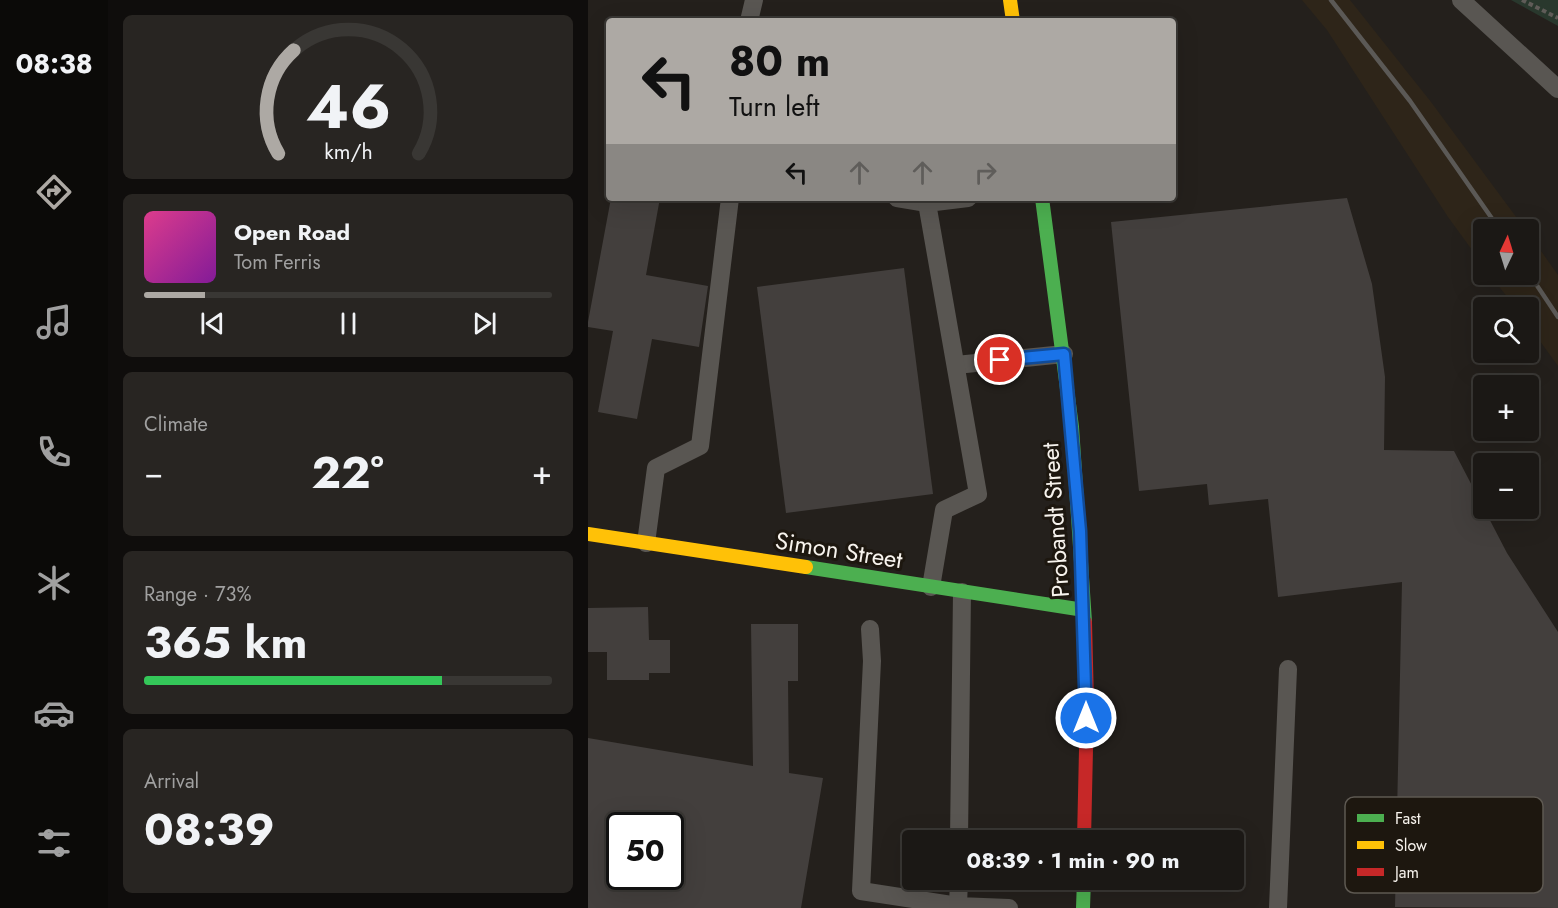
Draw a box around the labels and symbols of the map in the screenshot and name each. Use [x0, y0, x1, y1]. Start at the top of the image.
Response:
north arrow [1473, 219, 1539, 285]
pin [974, 334, 1025, 385]
street label: Probandt Street [1032, 441, 1078, 599]
street label: Simon Street [773, 523, 905, 577]
position arrow [1054, 686, 1118, 750]
legend [1345, 797, 1543, 893]
text: Fast [1395, 807, 1421, 830]
speed limit sign: 50 [606, 812, 684, 890]
text: Slow [1395, 834, 1427, 857]
text: Jam [1393, 861, 1419, 884]

